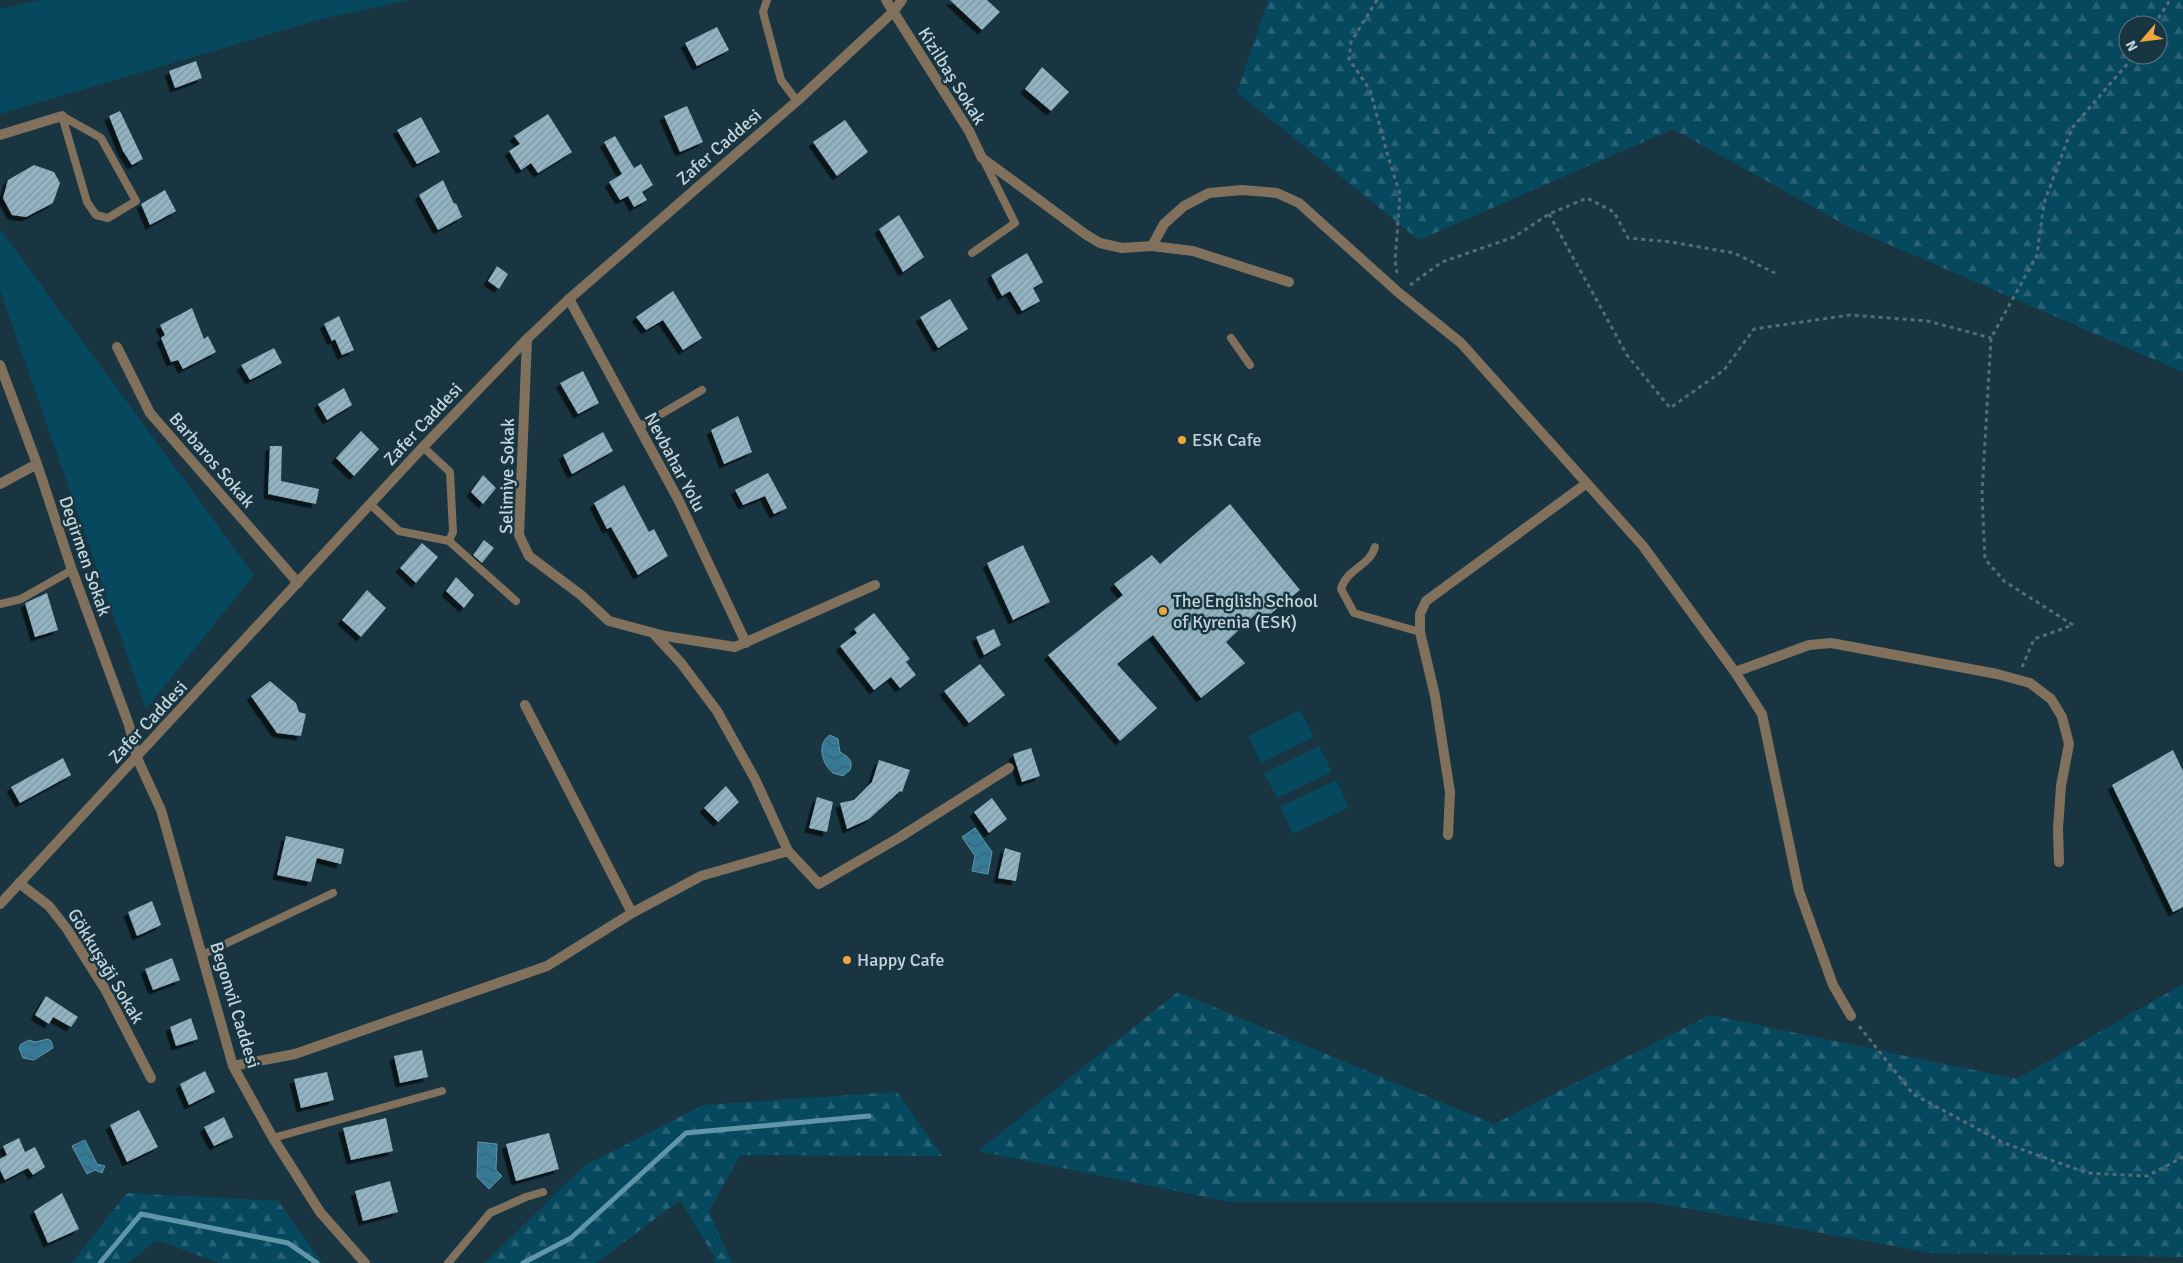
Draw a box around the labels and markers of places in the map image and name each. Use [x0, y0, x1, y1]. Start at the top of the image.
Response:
place label: ESK Cafe [1192, 429, 1262, 451]
marker: ESK Cafe [1176, 434, 1188, 446]
place label: The English School of Kyrenia (ESK) [1173, 590, 1318, 633]
marker: The English School of Kyrenia (ESK) [1157, 605, 1169, 617]
place label: Happy Cafe [857, 949, 944, 971]
marker: Happy Cafe [841, 954, 853, 966]

